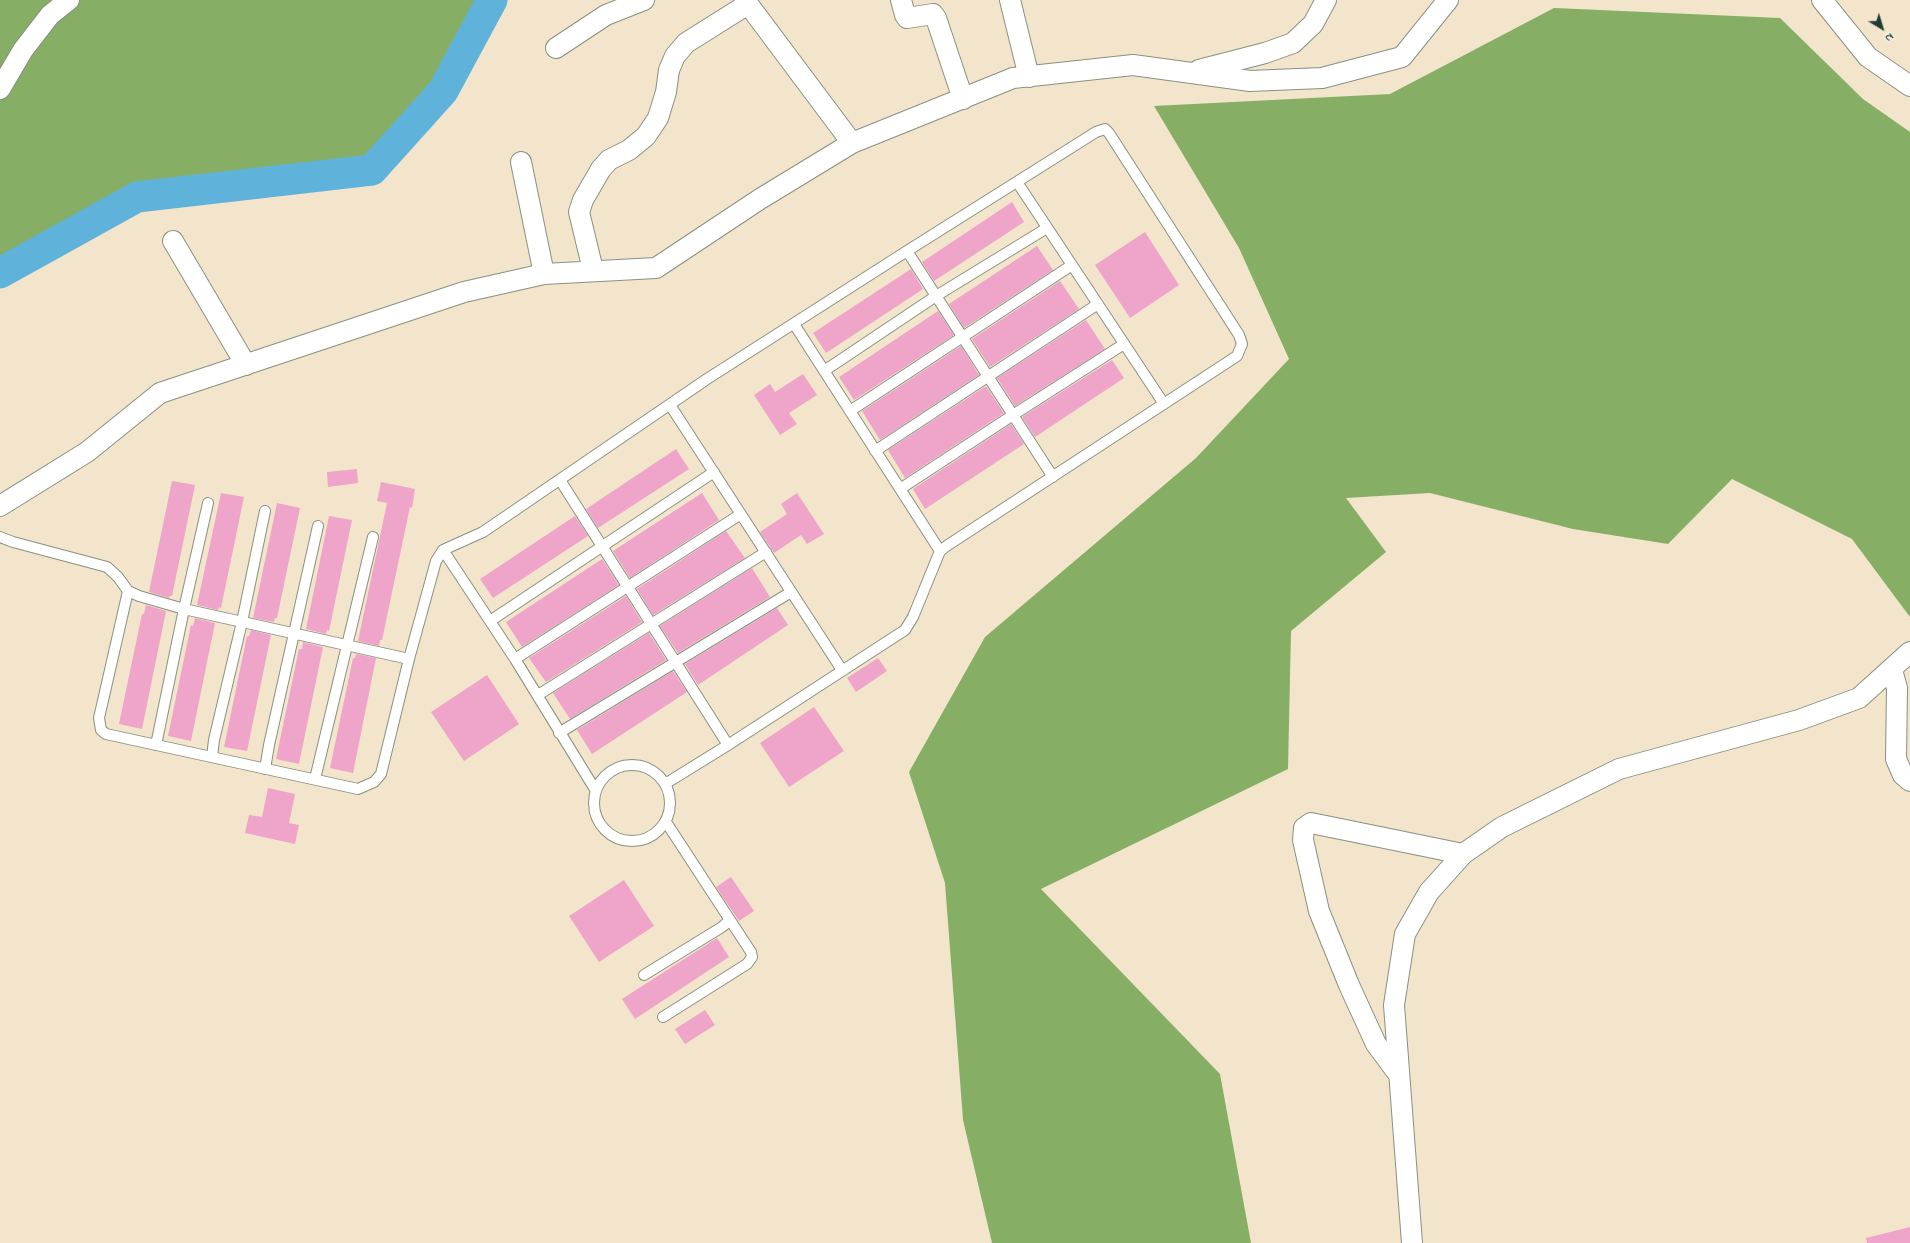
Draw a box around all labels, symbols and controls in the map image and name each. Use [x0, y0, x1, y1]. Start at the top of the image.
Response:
north arrow [1862, 8, 1902, 48]
text: N [1882, 29, 1897, 46]

